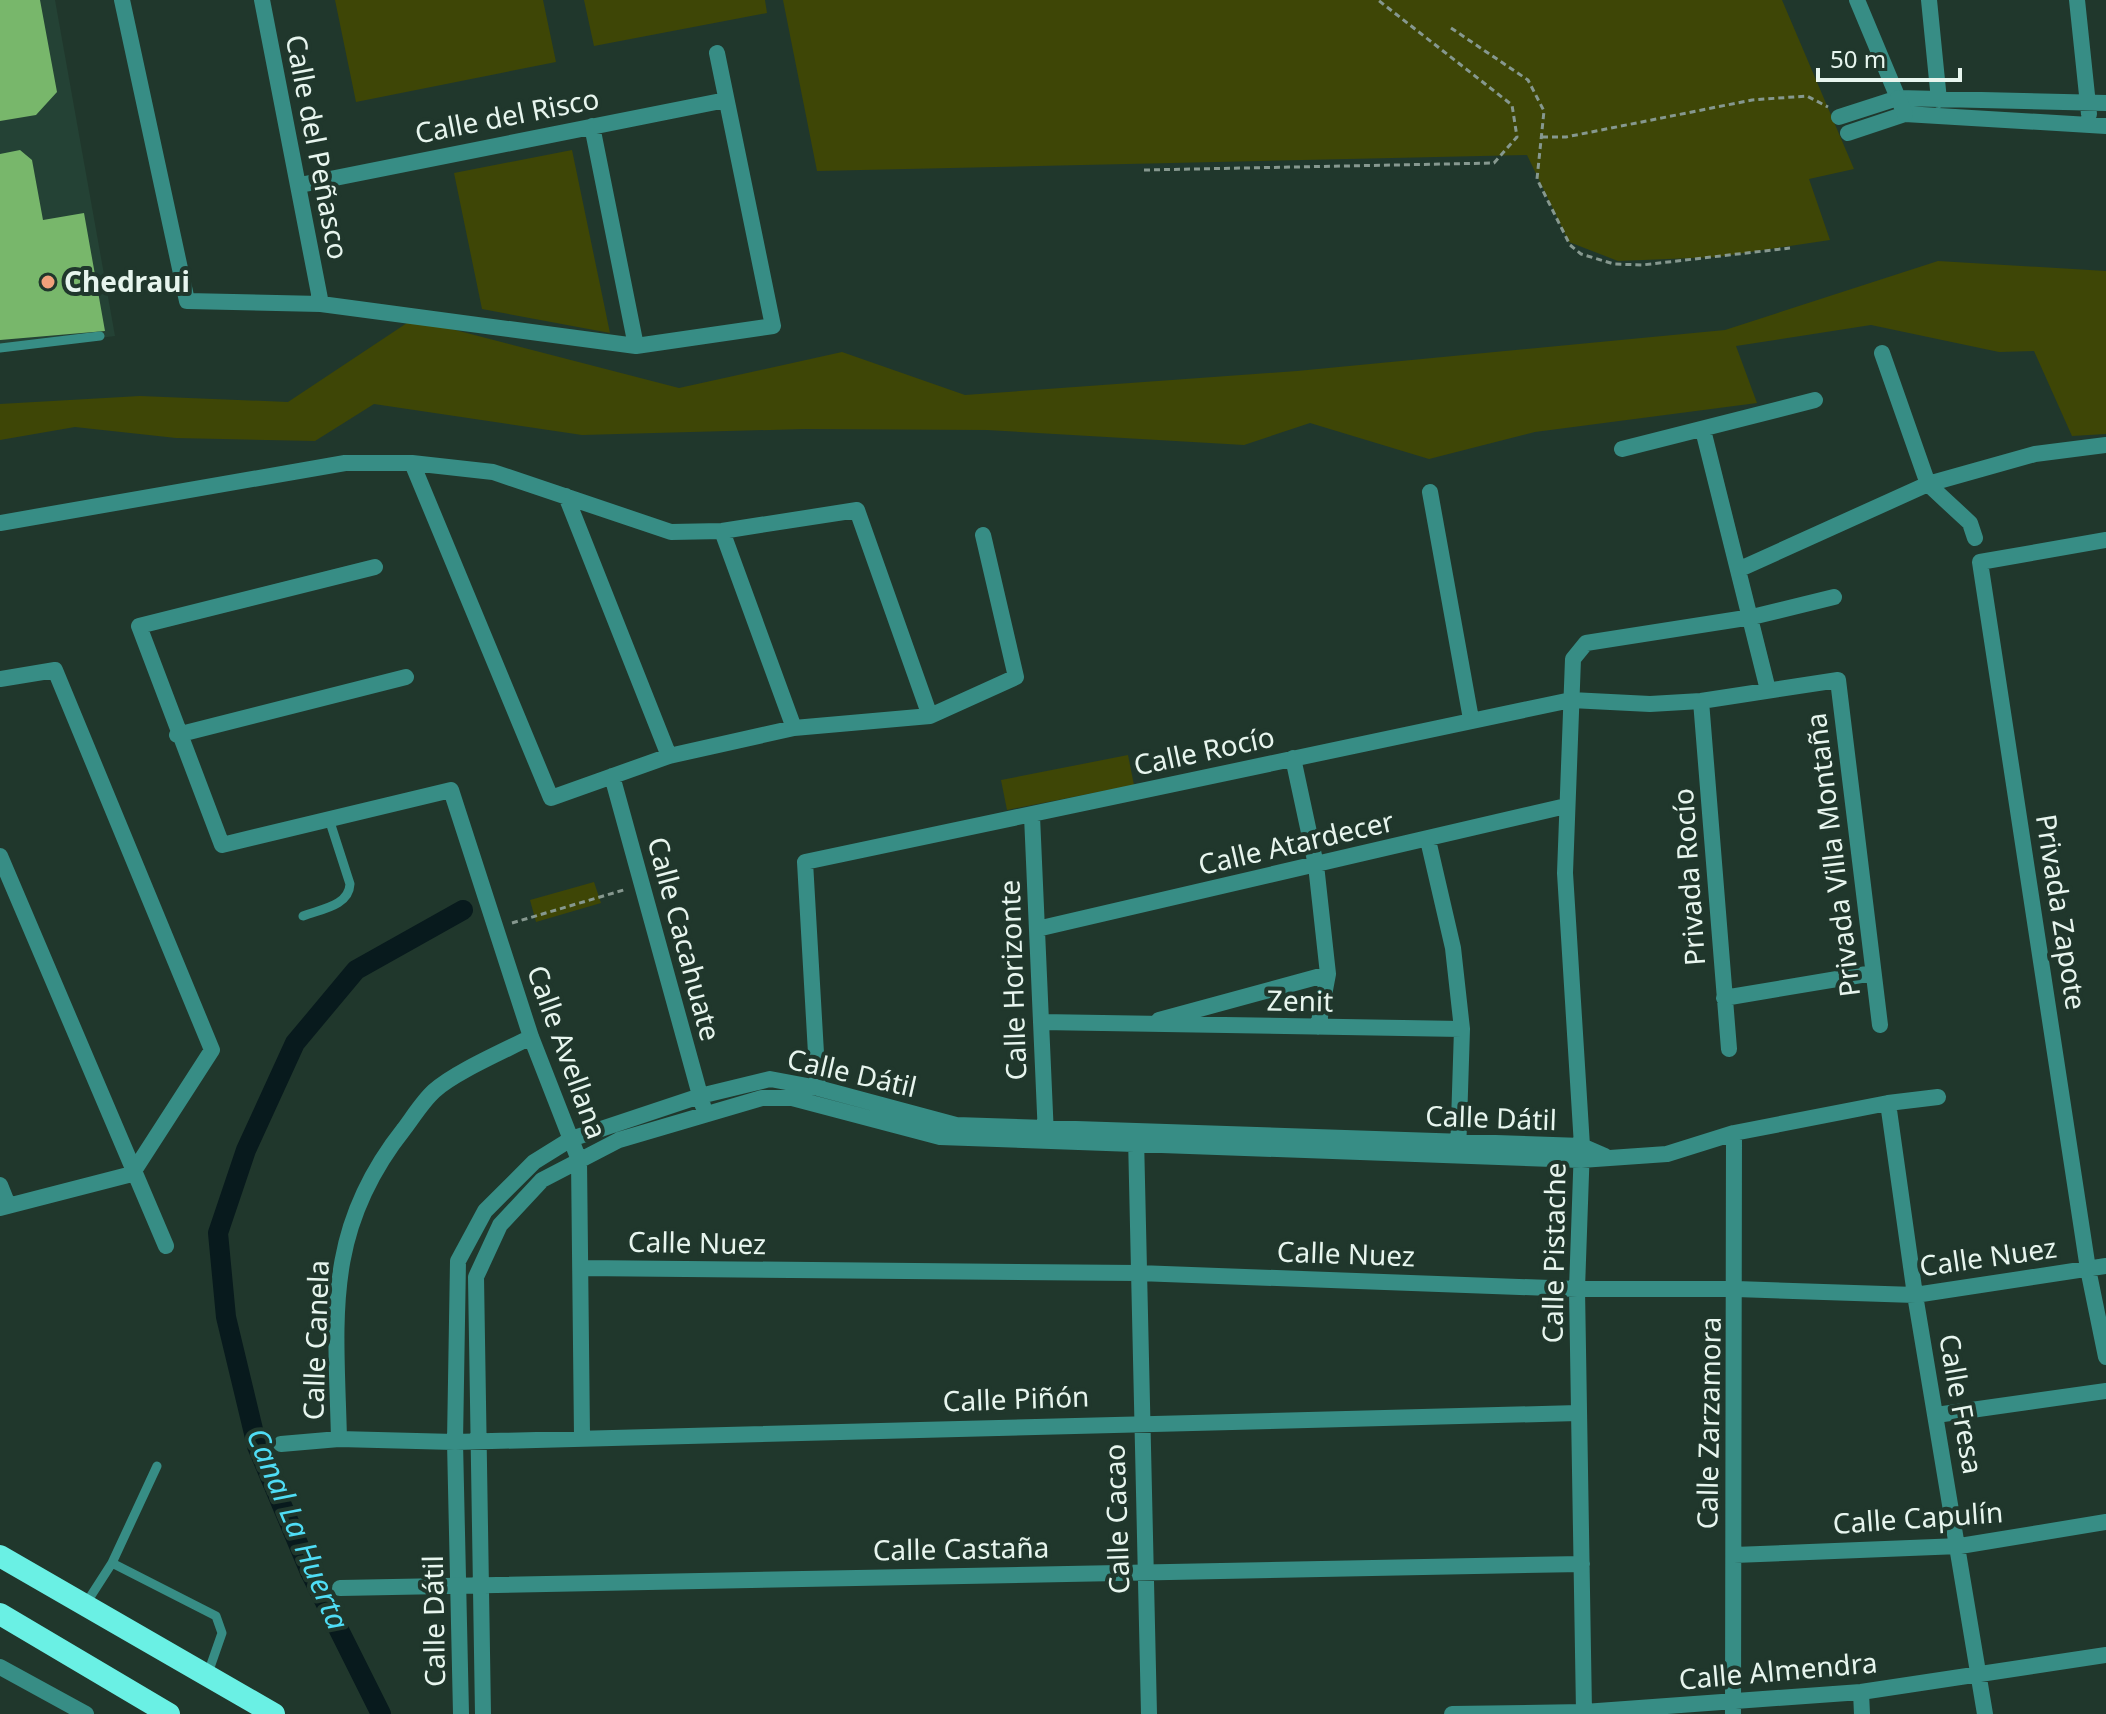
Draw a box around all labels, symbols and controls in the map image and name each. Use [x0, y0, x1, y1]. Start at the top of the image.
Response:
street label: Calle del Peñasco [278, 31, 358, 262]
scale bar [1818, 32, 1960, 82]
text: 50 m [1830, 42, 1886, 75]
street label: Calle del Risco [411, 79, 602, 151]
place label: Chedraui [64, 262, 190, 300]
marker: Chedraui [39, 273, 57, 291]
street label: Privada Villa Montaña [1796, 711, 1868, 999]
street label: Calle Rocío [1130, 717, 1278, 783]
street label: Privada Rocío [1663, 787, 1713, 967]
street label: Calle Atardecer [1194, 801, 1398, 883]
street label: Privada Zapote [2028, 811, 2096, 1012]
street label: Calle Cacahuate [639, 833, 730, 1045]
street label: Calle Horizonte [990, 879, 1034, 1081]
street label: Calle Avellana [519, 960, 617, 1144]
street label: Zenit [1266, 980, 1334, 1020]
street label: Calle Dátil [784, 1039, 921, 1105]
street label: Calle Dátil [1425, 1096, 1557, 1138]
street label: Calle Pistache [1532, 1162, 1574, 1344]
street label: Calle Nuez [628, 1222, 766, 1262]
street label: Calle Nuez [1917, 1228, 2059, 1284]
street label: Calle Nuez [1276, 1232, 1416, 1274]
street label: Calle Canela [293, 1259, 337, 1421]
street label: Calle Zarzamora [1687, 1316, 1729, 1530]
street label: Calle Fresa [1931, 1331, 1993, 1477]
street label: Calle Piñón [942, 1376, 1090, 1420]
water label: Canal La Huerta [237, 1421, 359, 1636]
street label: Calle Cacao [1094, 1443, 1138, 1595]
street label: Calle Capulín [1832, 1492, 2004, 1542]
street label: Calle Castaña [872, 1527, 1050, 1569]
street label: Calle Dátil [413, 1555, 453, 1687]
street label: Calle Almendra [1677, 1642, 1879, 1698]

